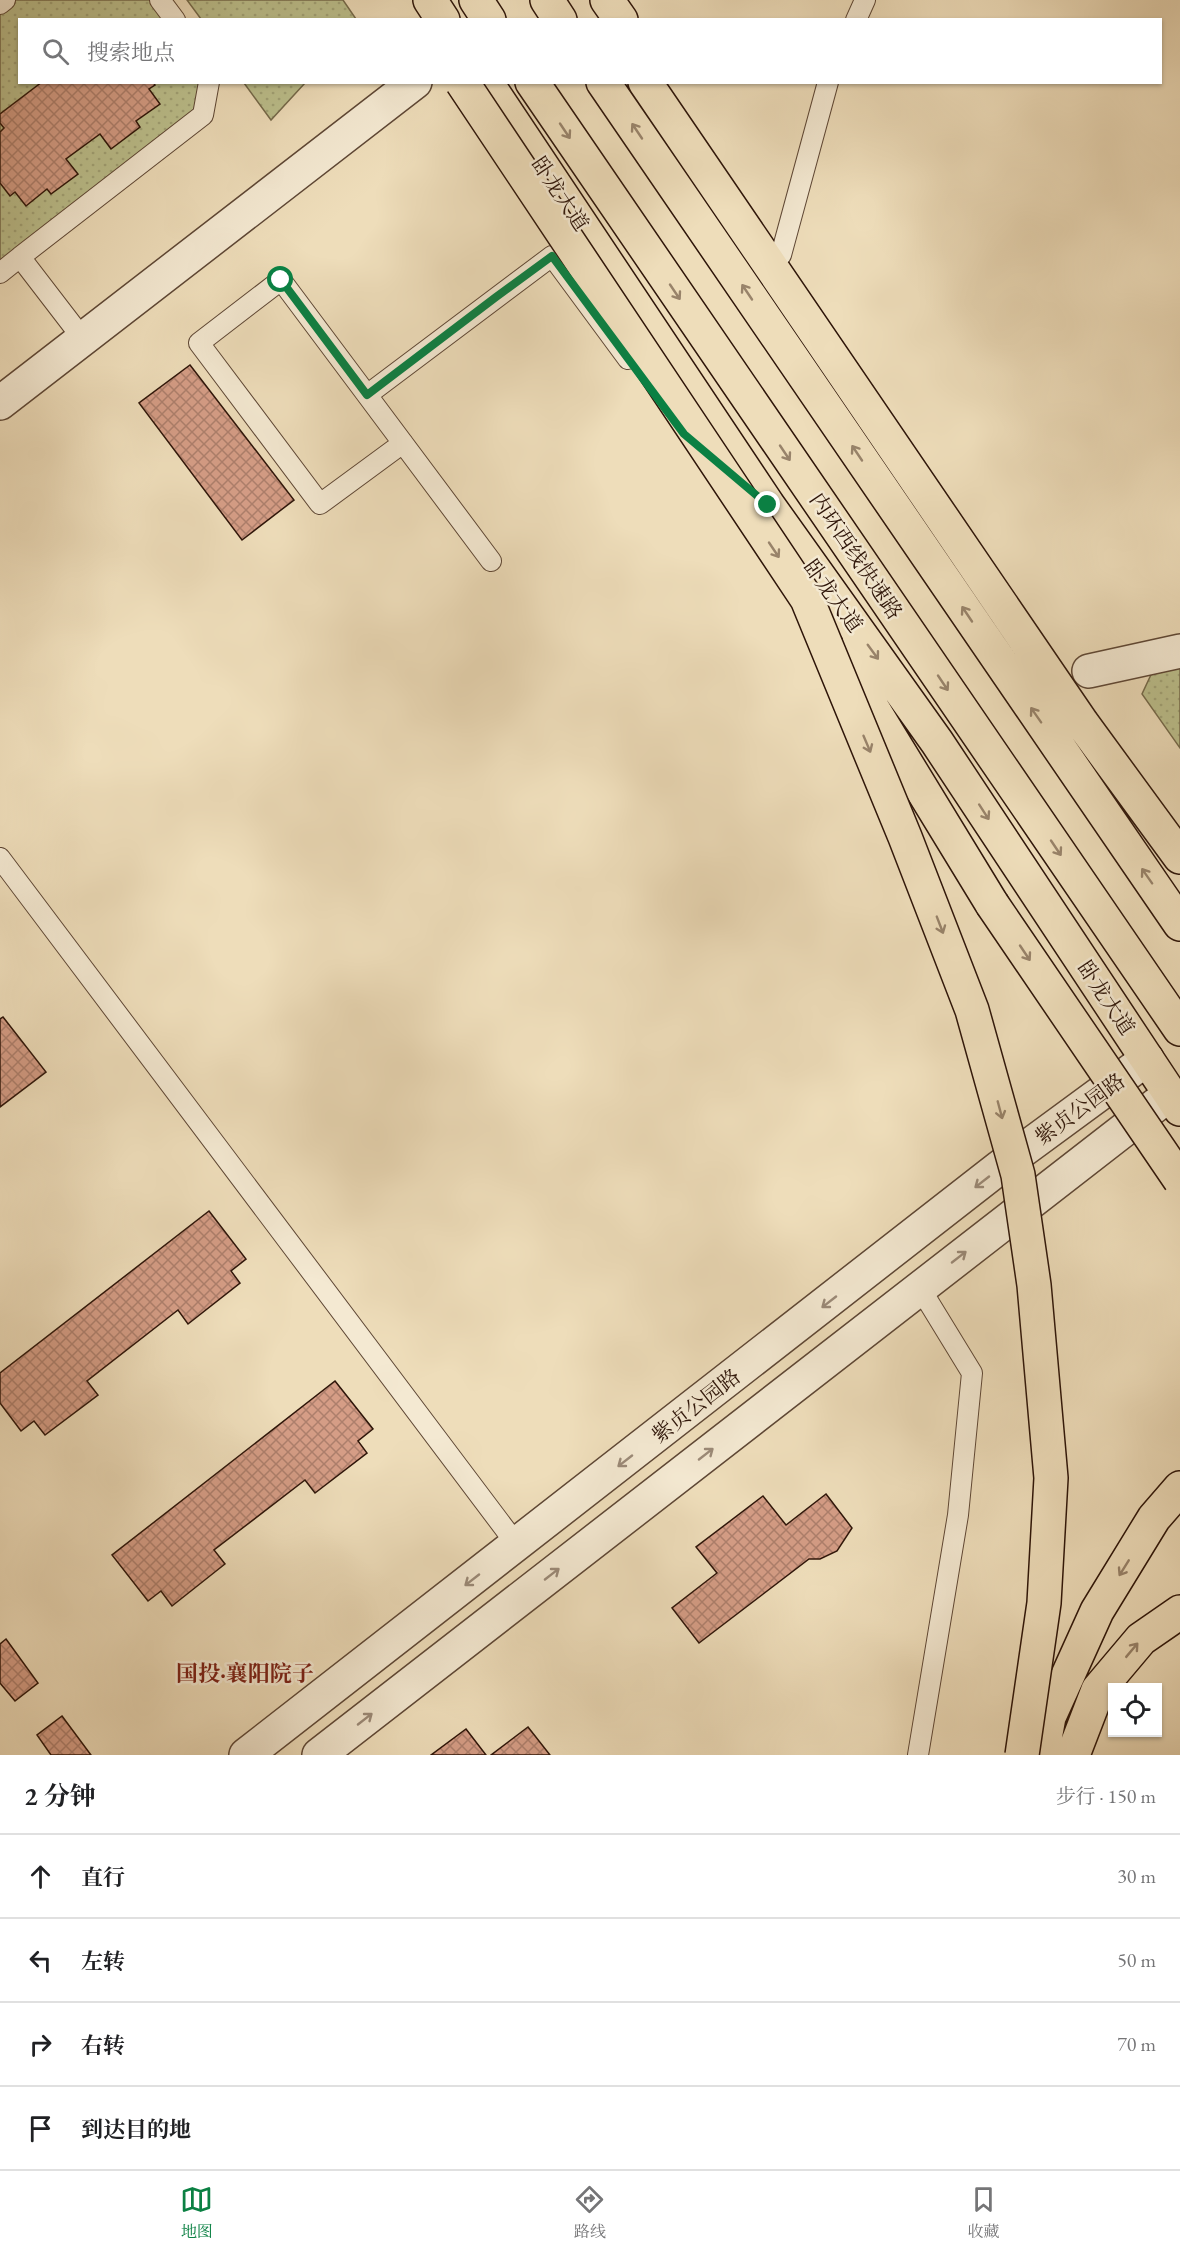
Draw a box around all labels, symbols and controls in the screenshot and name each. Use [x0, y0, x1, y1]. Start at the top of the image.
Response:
search box [18, 18, 1162, 84]
icon: search [39, 35, 72, 68]
text: 搜索地点 [87, 38, 175, 67]
one-way arrow [559, 122, 571, 138]
one-way arrow [631, 124, 643, 140]
street label: 卧龙大道 [526, 151, 595, 236]
route start [267, 266, 293, 292]
one-way arrow [669, 283, 681, 299]
one-way arrow [741, 284, 753, 301]
one-way arrow [779, 444, 791, 460]
one-way arrow [851, 445, 863, 462]
street label: 内环西线快速路 [804, 487, 909, 624]
route end [754, 491, 780, 517]
one-way arrow [768, 542, 780, 558]
street label: 卧龙大道 [798, 554, 869, 638]
one-way arrow [961, 606, 973, 623]
one-way arrow [867, 643, 879, 659]
one-way arrow [937, 674, 949, 691]
one-way arrow [1030, 708, 1042, 724]
one-way arrow [862, 735, 873, 753]
one-way arrow [977, 804, 990, 821]
one-way arrow [1050, 839, 1062, 856]
one-way arrow [1141, 868, 1153, 885]
one-way arrow [935, 916, 946, 934]
one-way arrow [1019, 944, 1031, 960]
street label: 卧龙大道 [1072, 955, 1141, 1040]
street label: 紫贞公园路 [1029, 1067, 1130, 1150]
one-way arrow [995, 1101, 1006, 1120]
one-way arrow [974, 1175, 990, 1188]
one-way arrow [951, 1250, 967, 1263]
one-way arrow [821, 1295, 837, 1308]
street label: 紫贞公园路 [646, 1363, 745, 1449]
one-way arrow [698, 1447, 714, 1460]
one-way arrow [618, 1454, 634, 1467]
one-way arrow [1117, 1559, 1129, 1576]
one-way arrow [544, 1567, 560, 1580]
one-way arrow [464, 1574, 480, 1587]
one-way arrow [1125, 1642, 1138, 1658]
district label: 国投·襄阳院子 [176, 1659, 314, 1688]
map controls [1108, 1683, 1162, 1737]
button: locate [1108, 1683, 1162, 1737]
one-way arrow [357, 1713, 373, 1726]
text: 2 分钟 [24, 1779, 96, 1813]
text: 步行 · 150 m [1056, 1783, 1156, 1809]
icon: ahead [24, 1860, 57, 1893]
text: 直行 [81, 1863, 125, 1892]
text: 30 m [1117, 1863, 1156, 1889]
icon: left [24, 1944, 57, 1977]
text: 左转 [81, 1947, 125, 1976]
text: 50 m [1117, 1947, 1156, 1973]
icon: right [24, 2028, 57, 2061]
text: 右转 [81, 2031, 125, 2060]
text: 70 m [1117, 2031, 1156, 2057]
icon: arrive [24, 2112, 57, 2145]
text: 到达目的地 [81, 2115, 191, 2144]
tab: 地图 [180, 2183, 213, 2242]
tab: 路线 [573, 2183, 606, 2242]
tab: 收藏 [967, 2183, 1000, 2242]

